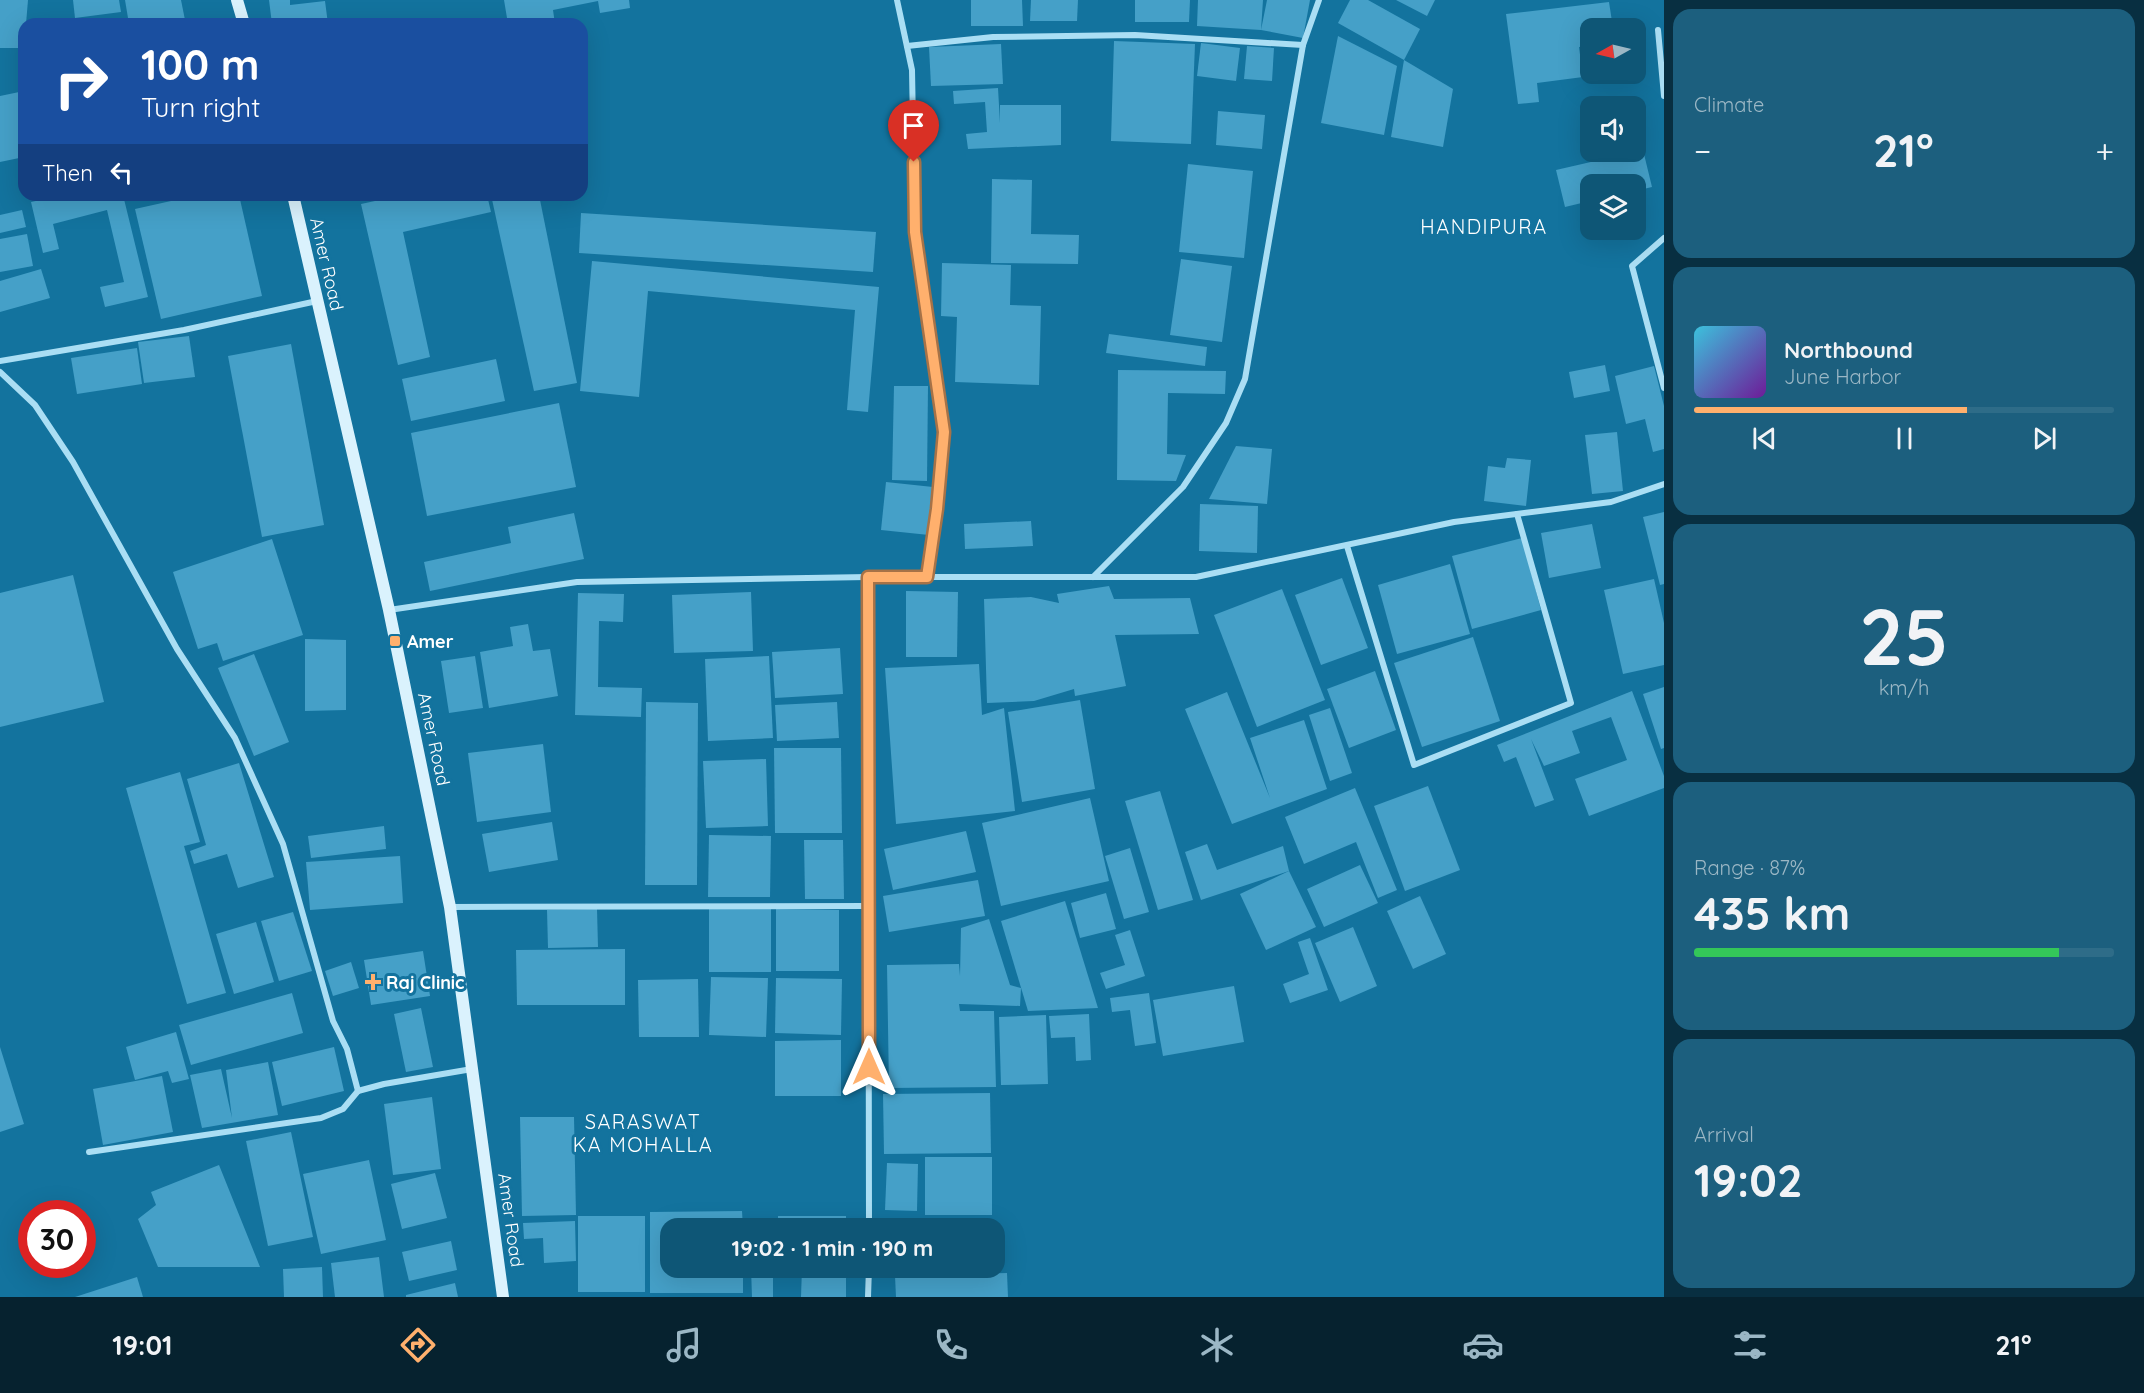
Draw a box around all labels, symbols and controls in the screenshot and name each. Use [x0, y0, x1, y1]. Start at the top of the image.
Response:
north arrow [1580, 18, 1646, 84]
map controls [1580, 18, 1646, 240]
text: 100 m [141, 38, 259, 91]
icon: right [42, 42, 120, 120]
text: Turn right [141, 90, 260, 124]
text: Climate [1694, 92, 1764, 117]
button: sound [1580, 96, 1646, 162]
pin [888, 100, 939, 162]
icon: arrive [897, 109, 930, 142]
text: 21° [1873, 122, 1934, 178]
text: − [1694, 130, 1711, 171]
text: + [2095, 130, 2114, 171]
icon: left [105, 156, 138, 189]
text: Then [42, 159, 93, 187]
button: layers [1580, 174, 1646, 240]
district label: HANDIPURA [1420, 214, 1548, 239]
street label: Amer Road [305, 215, 349, 313]
text: Northbound [1784, 336, 1913, 364]
text: June Harbor [1784, 364, 1901, 389]
icon: previous [1748, 422, 1781, 455]
icon: pause [1888, 422, 1921, 455]
icon: next [2028, 422, 2061, 455]
text: 25 [1859, 587, 1949, 685]
place label: Amer [407, 630, 454, 653]
marker: Amer [388, 634, 402, 648]
text: km/h [1879, 675, 1929, 700]
street label: Amer Road [413, 690, 455, 788]
text: Range · 87% [1694, 855, 1805, 880]
text: 435 km [1694, 885, 1850, 941]
place label: Raj Clinic [386, 971, 464, 994]
marker: Raj Clinic [364, 973, 382, 991]
position arrow [837, 1035, 901, 1099]
district label: SARASWAT KA MOHALLA [573, 1109, 713, 1157]
text: Arrival [1694, 1122, 1754, 1147]
text: 19:02 [1694, 1152, 1803, 1208]
street label: Amer Road [493, 1171, 529, 1269]
speed limit sign: 30 [18, 1200, 96, 1278]
text: 19:02 · 1 min · 190 m [732, 1234, 933, 1262]
icon: directions [397, 1324, 439, 1366]
icon: music [663, 1324, 705, 1366]
icon: phone [930, 1324, 972, 1366]
icon: climate [1196, 1324, 1238, 1366]
icon: car [1462, 1324, 1504, 1366]
icon: filters [1729, 1324, 1771, 1366]
text: 19:01 [112, 1328, 172, 1362]
text: 21° [1995, 1328, 2032, 1362]

